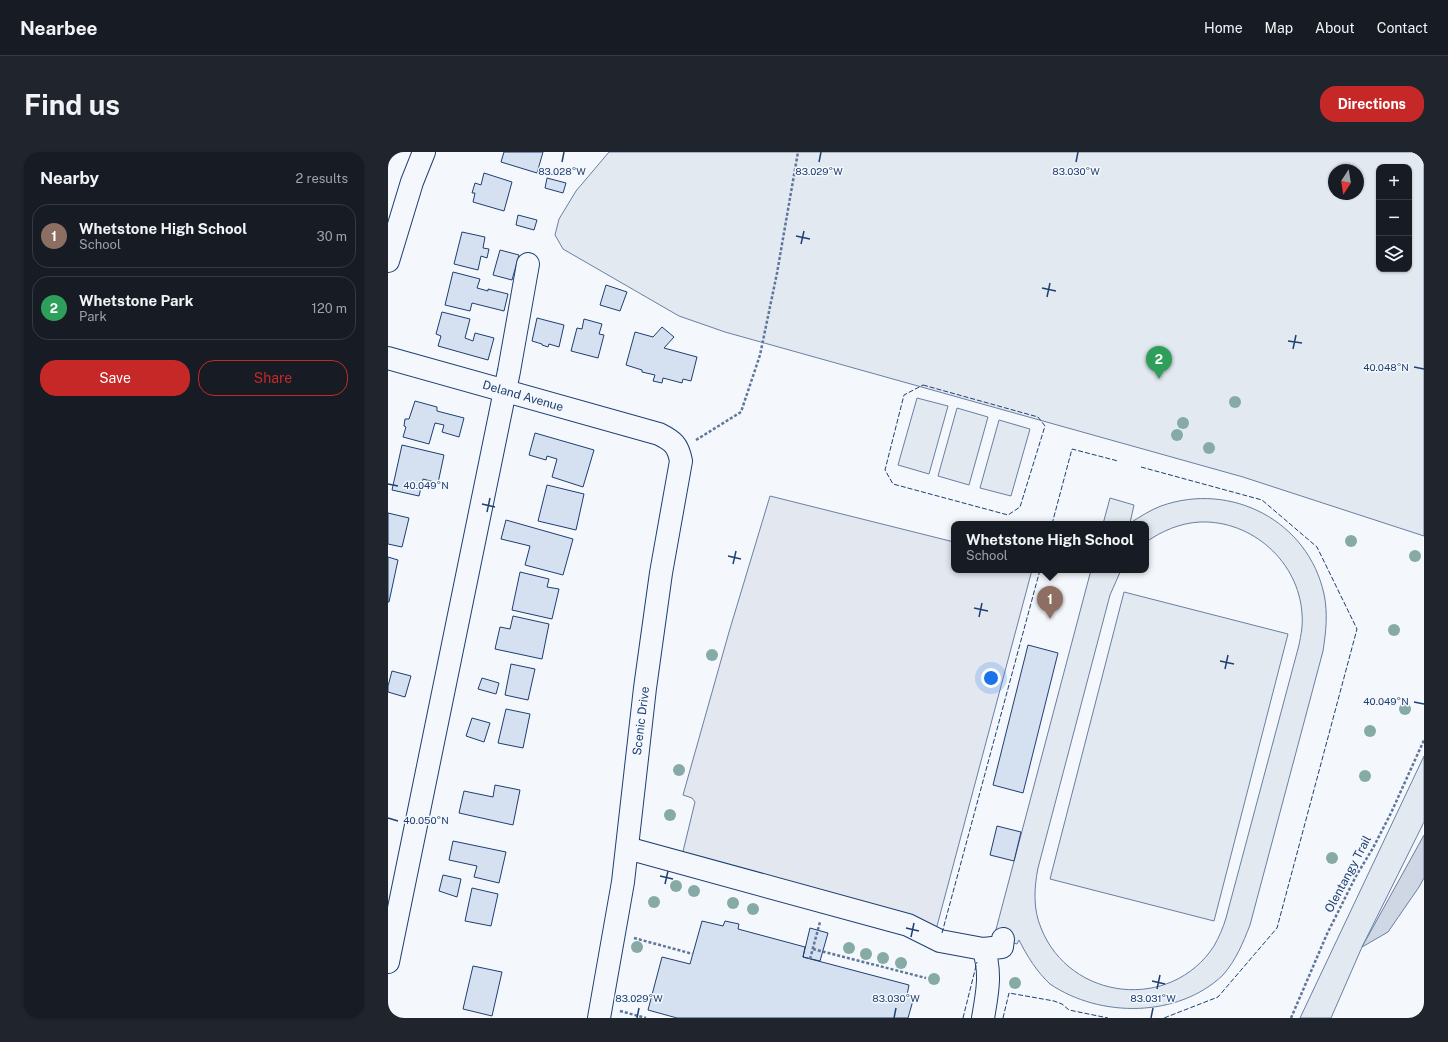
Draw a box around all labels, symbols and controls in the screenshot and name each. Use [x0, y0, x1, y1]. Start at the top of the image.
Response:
text: Nearbee [20, 17, 98, 39]
text: Home [1204, 20, 1243, 36]
text: Map [1265, 20, 1293, 36]
text: About [1315, 20, 1355, 36]
text: Contact [1377, 20, 1428, 36]
button: Directions [1320, 86, 1424, 122]
text: Find us [24, 88, 120, 121]
north arrow [1328, 164, 1364, 200]
map controls [1376, 164, 1412, 272]
button: + [1376, 164, 1412, 200]
text: 83.028°W [538, 165, 586, 177]
text: 83.029°W [795, 165, 843, 177]
text: 83.030°W [1052, 165, 1100, 177]
text: Nearby [40, 168, 99, 188]
text: 2 results [296, 171, 348, 186]
button: − [1376, 200, 1412, 236]
text: Whetstone High School [79, 220, 247, 237]
text: 1 [51, 229, 57, 244]
text: 30 m [317, 229, 347, 244]
button: layers [1376, 236, 1412, 272]
text: School [79, 237, 121, 252]
text: Whetstone Park [79, 292, 193, 309]
text: 2 [50, 301, 58, 316]
text: 120 m [312, 301, 347, 316]
text: Park [79, 309, 107, 324]
pin: 2 [1146, 346, 1172, 379]
button: Save [40, 360, 190, 396]
button: Share [198, 360, 348, 396]
text: 40.048°N [1363, 361, 1409, 373]
street label: Deland Avenue [481, 378, 565, 414]
text: 40.049°N [403, 479, 449, 491]
popup [951, 521, 1149, 573]
text: Whetstone High School [966, 531, 1134, 548]
text: School [966, 548, 1008, 563]
pin: 1 [1037, 586, 1063, 619]
your location [981, 668, 1001, 688]
street label: Scenic Drive [630, 686, 652, 756]
text: 40.049°N [1363, 695, 1409, 707]
text: 40.050°N [403, 814, 449, 826]
street label: Olentangy Trail [1322, 833, 1374, 915]
text: 83.029°W [615, 992, 663, 1004]
text: 83.030°W [872, 992, 920, 1004]
text: 83.031°W [1130, 992, 1176, 1004]

